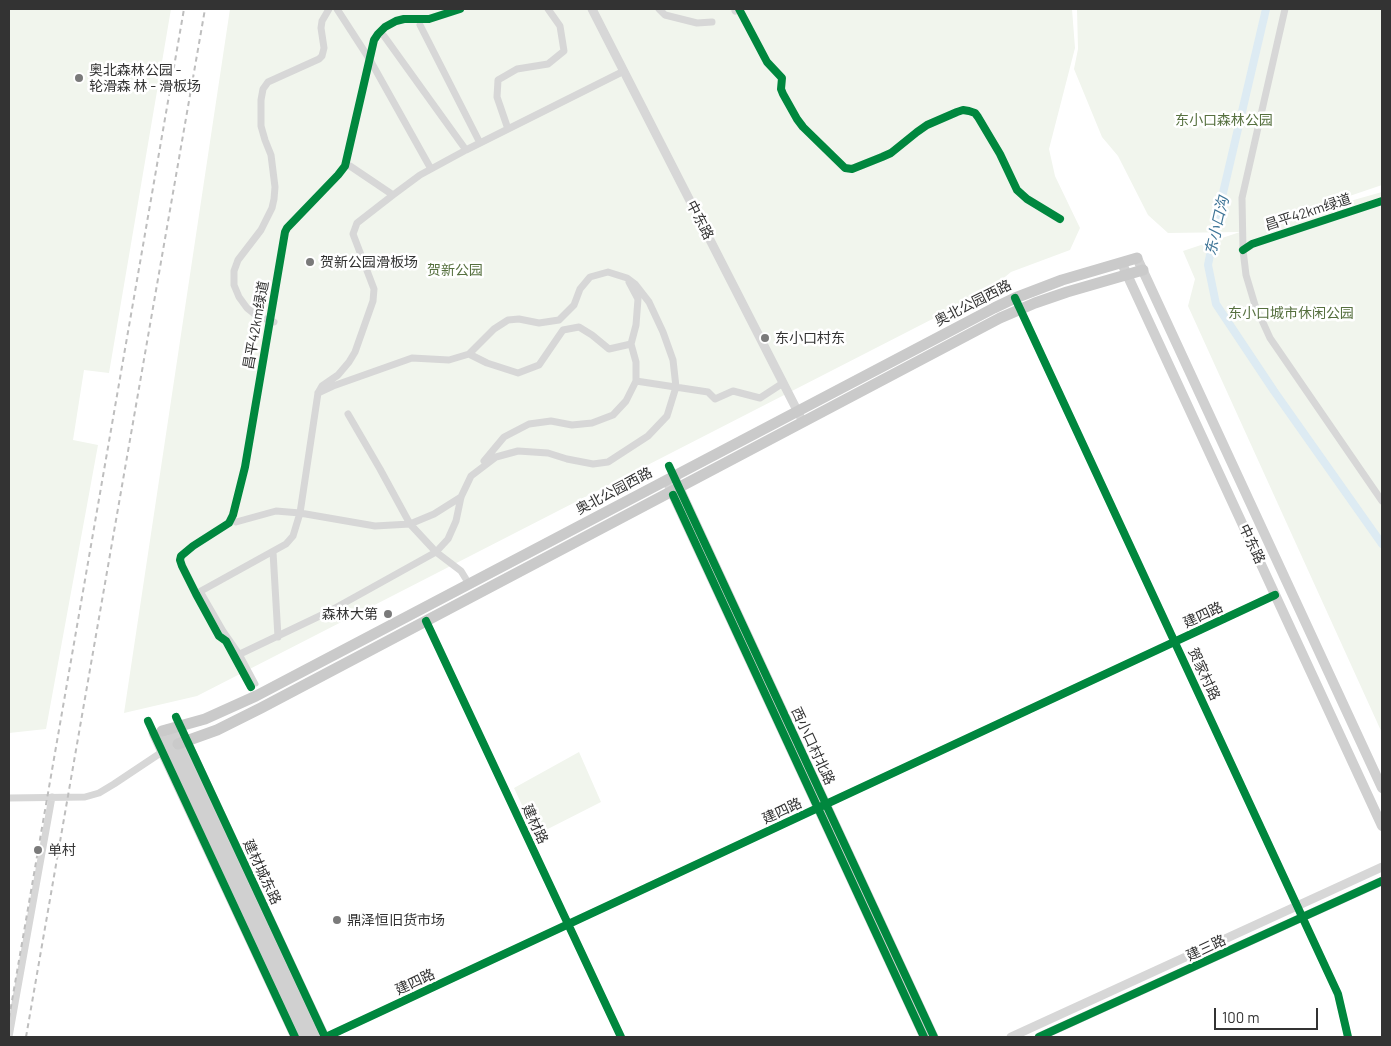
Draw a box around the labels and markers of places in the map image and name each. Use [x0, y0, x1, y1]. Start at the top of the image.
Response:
place label: 奥北森林公园 - 轮滑森 林 - 滑板场 [89, 62, 201, 94]
marker: 奥北森林公园 - 轮滑森 林 - 滑板场 [73, 72, 85, 84]
place label: 贺新公园滑板场 [320, 254, 418, 270]
marker: 贺新公园滑板场 [304, 256, 316, 268]
place label: 东小口村东 [775, 330, 845, 346]
marker: 东小口村东 [759, 332, 771, 344]
place label: 森林大第 [322, 606, 378, 622]
marker: 森林大第 [382, 608, 394, 620]
place label: 单村 [48, 842, 76, 858]
marker: 单村 [32, 844, 44, 856]
place label: 鼎泽恒旧货市场 [347, 912, 445, 928]
marker: 鼎泽恒旧货市场 [331, 914, 343, 926]

